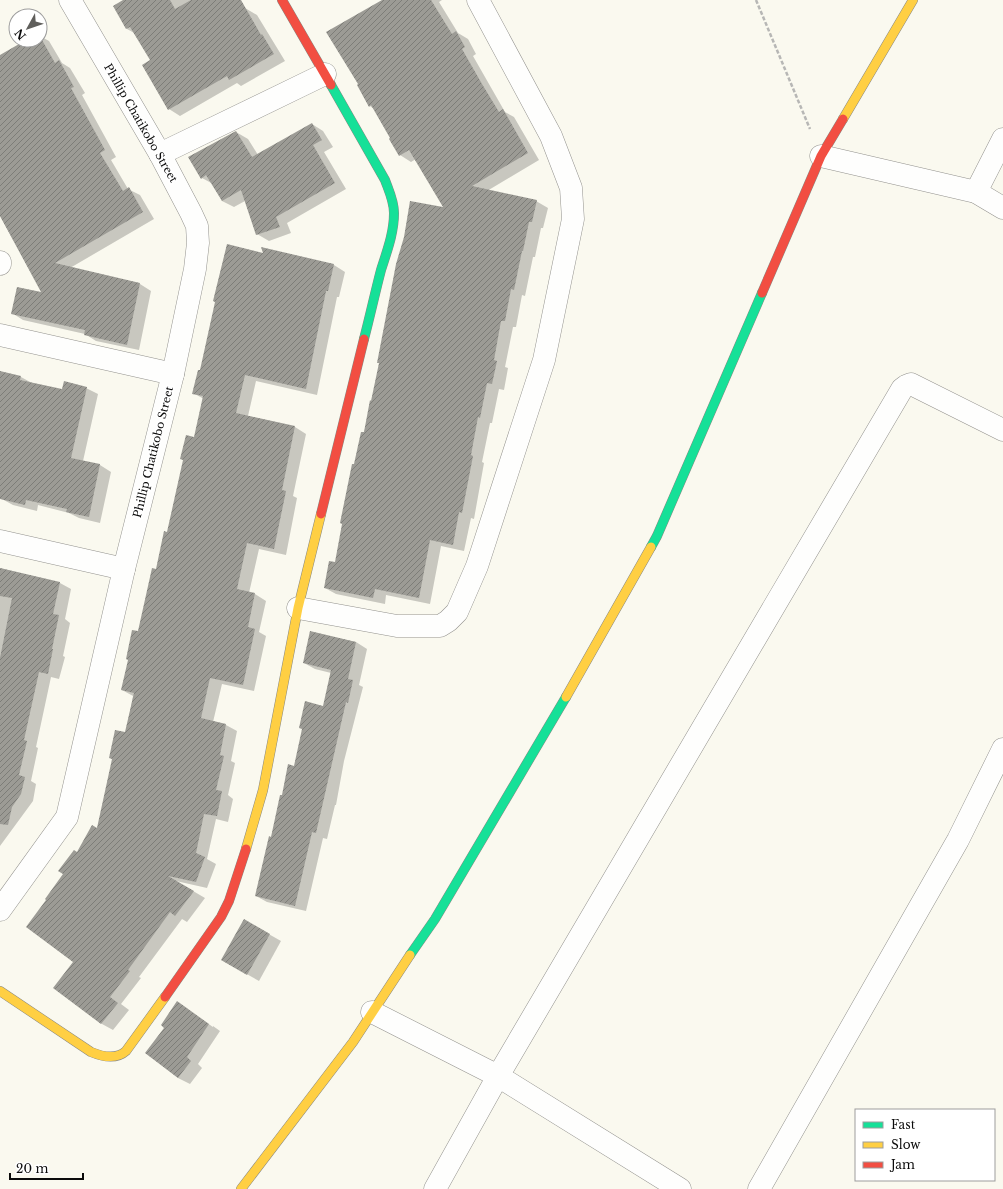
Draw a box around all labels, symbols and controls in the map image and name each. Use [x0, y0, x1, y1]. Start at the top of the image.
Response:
north arrow [8, 8, 48, 48]
text: N [11, 25, 29, 43]
street label: Phillip Chatikobo Street [101, 61, 181, 186]
street label: Phillip Chatikobo Street [130, 384, 176, 519]
legend [855, 1109, 995, 1181]
text: Fast [891, 1117, 916, 1132]
text: Slow [891, 1137, 921, 1152]
scale bar [10, 1155, 83, 1181]
text: Jam [889, 1157, 915, 1172]
text: 20 m [16, 1161, 48, 1176]

